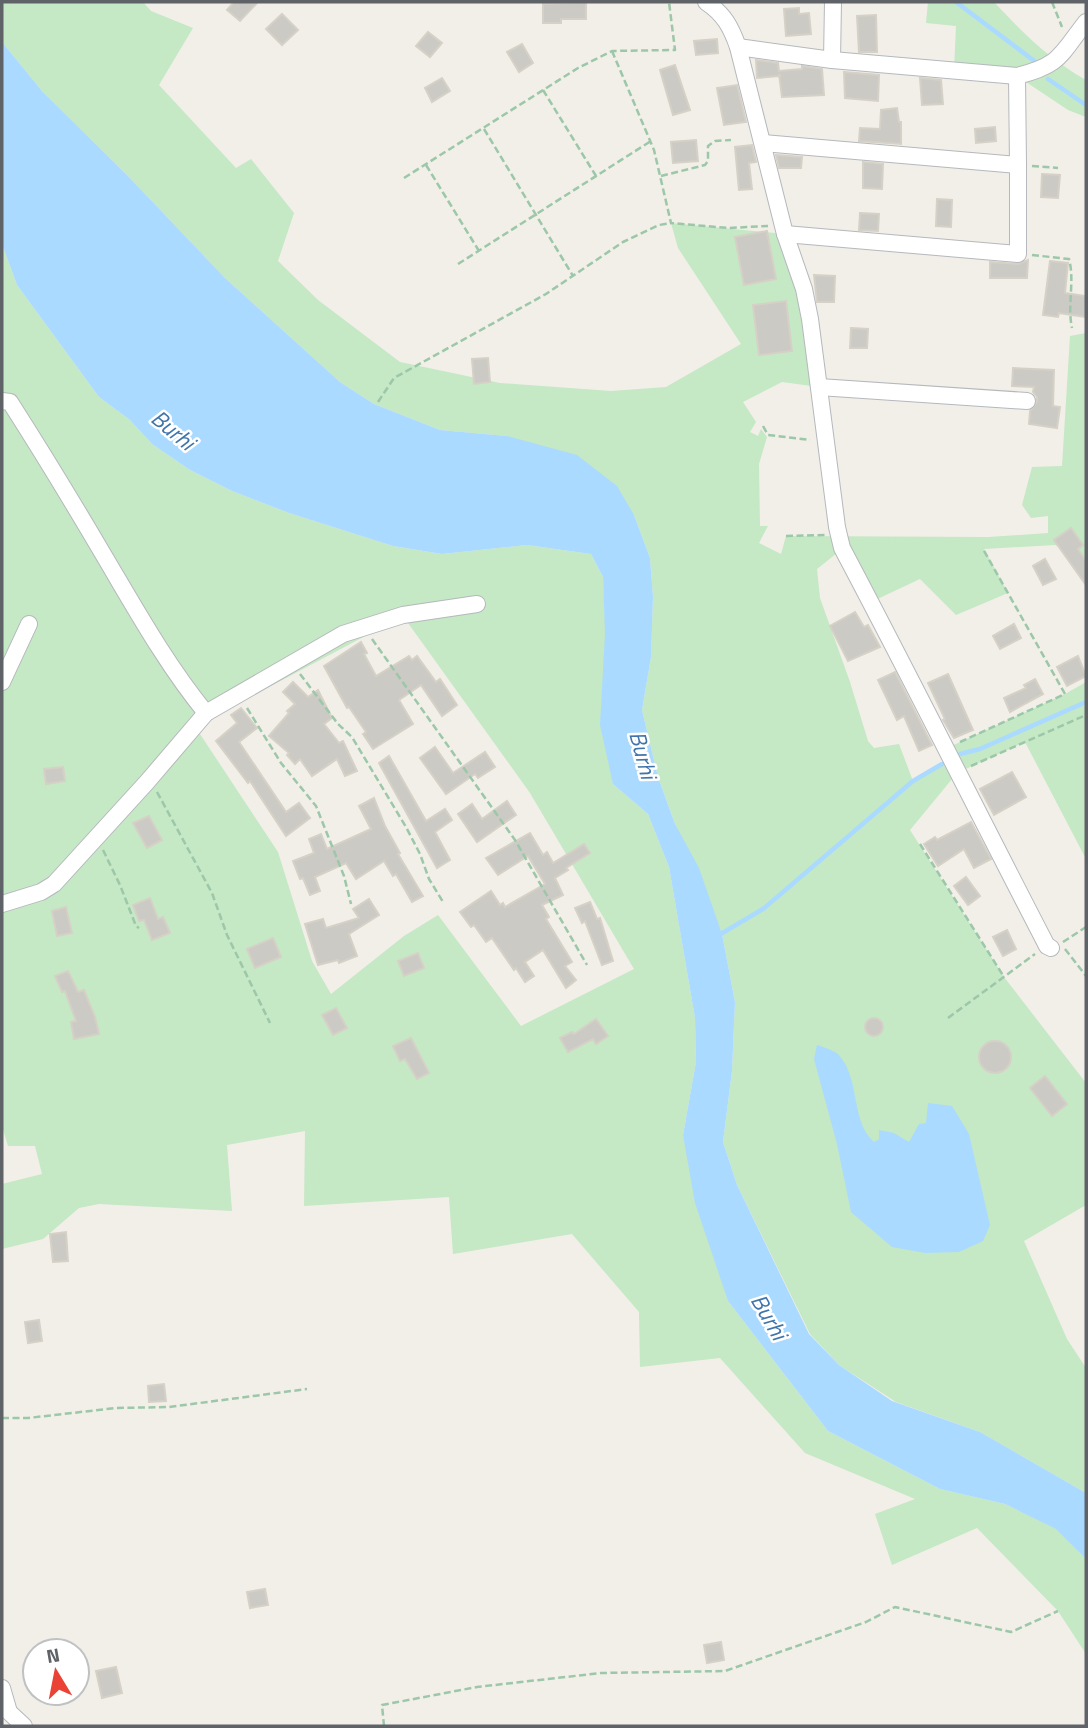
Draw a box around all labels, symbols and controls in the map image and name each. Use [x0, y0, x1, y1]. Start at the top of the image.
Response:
water label: Burhi [144, 401, 205, 460]
water label: Burhi [620, 727, 667, 785]
water label: Burhi [742, 1287, 798, 1348]
north arrow [21, 1637, 91, 1707]
text: N [44, 1639, 62, 1670]

